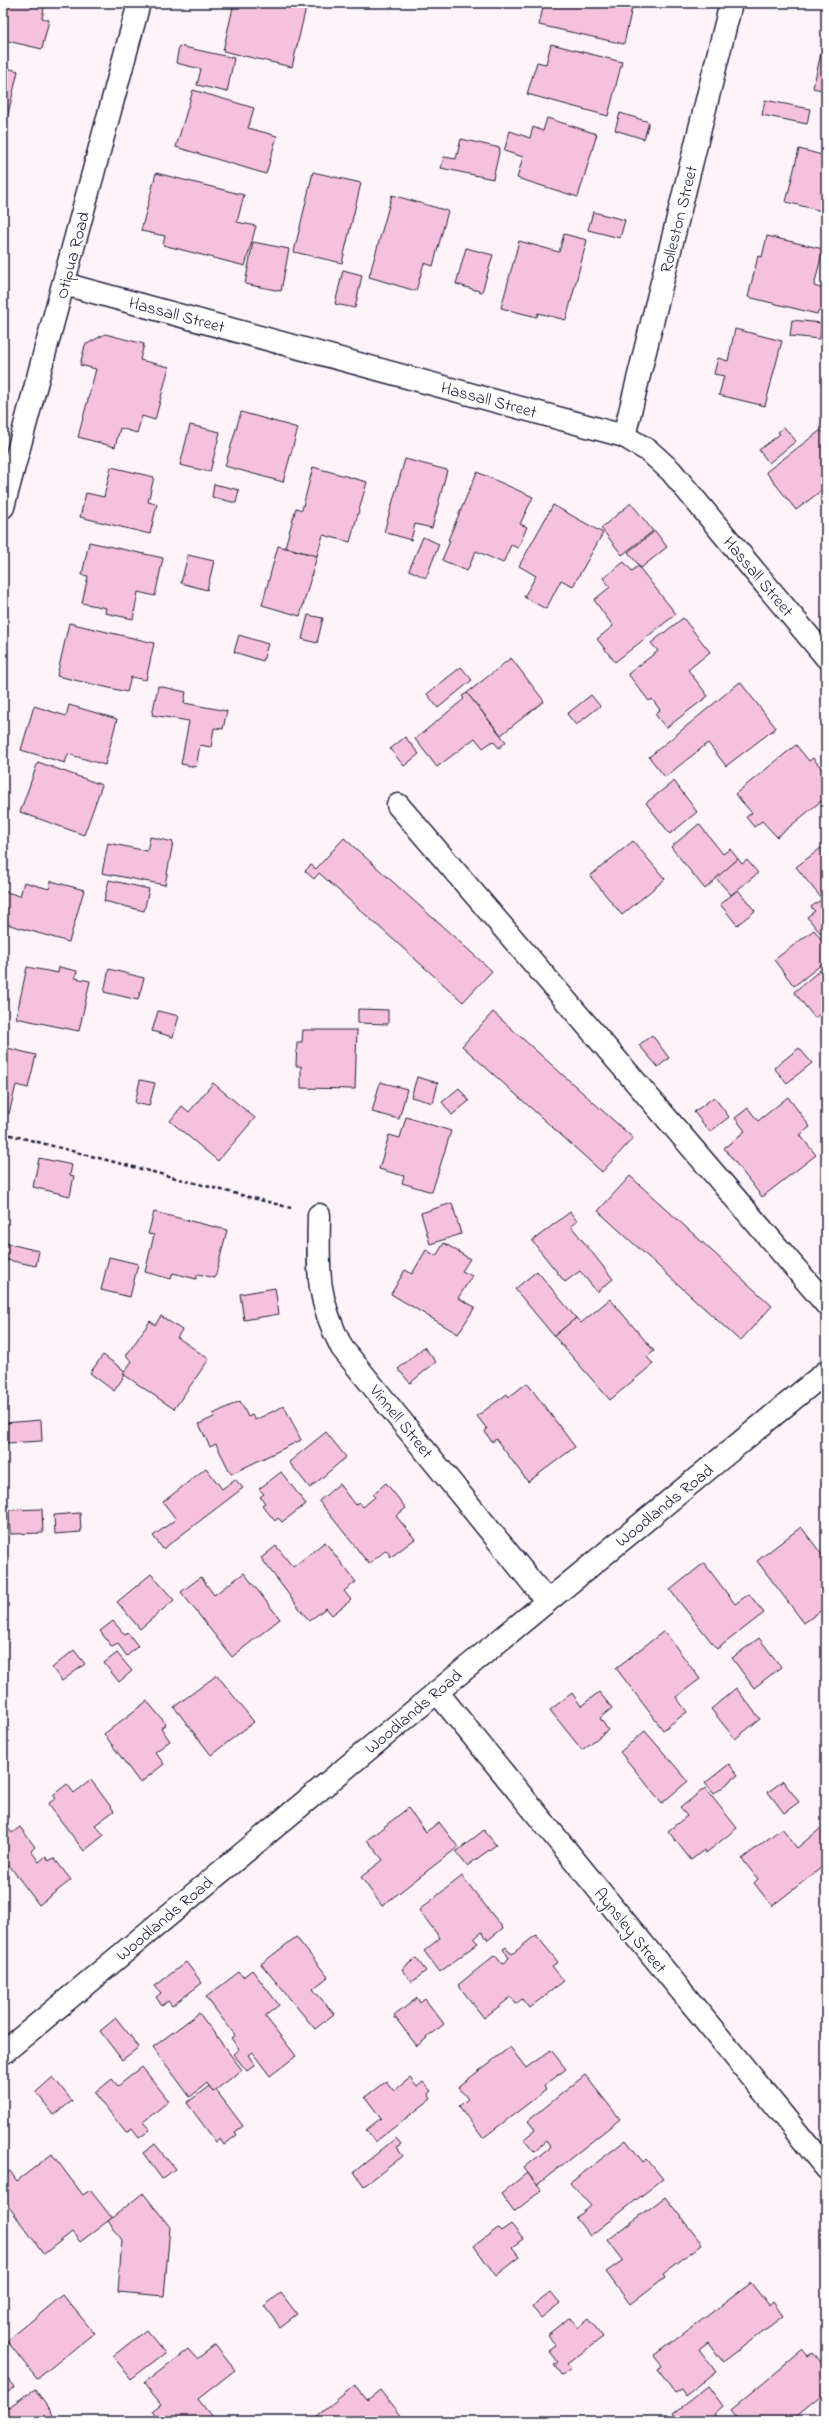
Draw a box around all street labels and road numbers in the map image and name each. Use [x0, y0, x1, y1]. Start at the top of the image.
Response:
street label: Rolleston Street [654, 163, 705, 276]
street label: Otipua Road [50, 209, 97, 302]
street label: Hassall Street [126, 291, 228, 340]
street label: Hassall Street [438, 376, 540, 425]
street label: Hassall Street [717, 531, 799, 623]
street label: Vinnell Street [362, 1379, 439, 1465]
street label: Woodlands Road [610, 1458, 720, 1554]
street label: Woodlands Road [360, 1664, 468, 1760]
street label: Woodlands Road [111, 1871, 219, 1967]
street label: Aynsley Street [587, 1883, 672, 1980]

